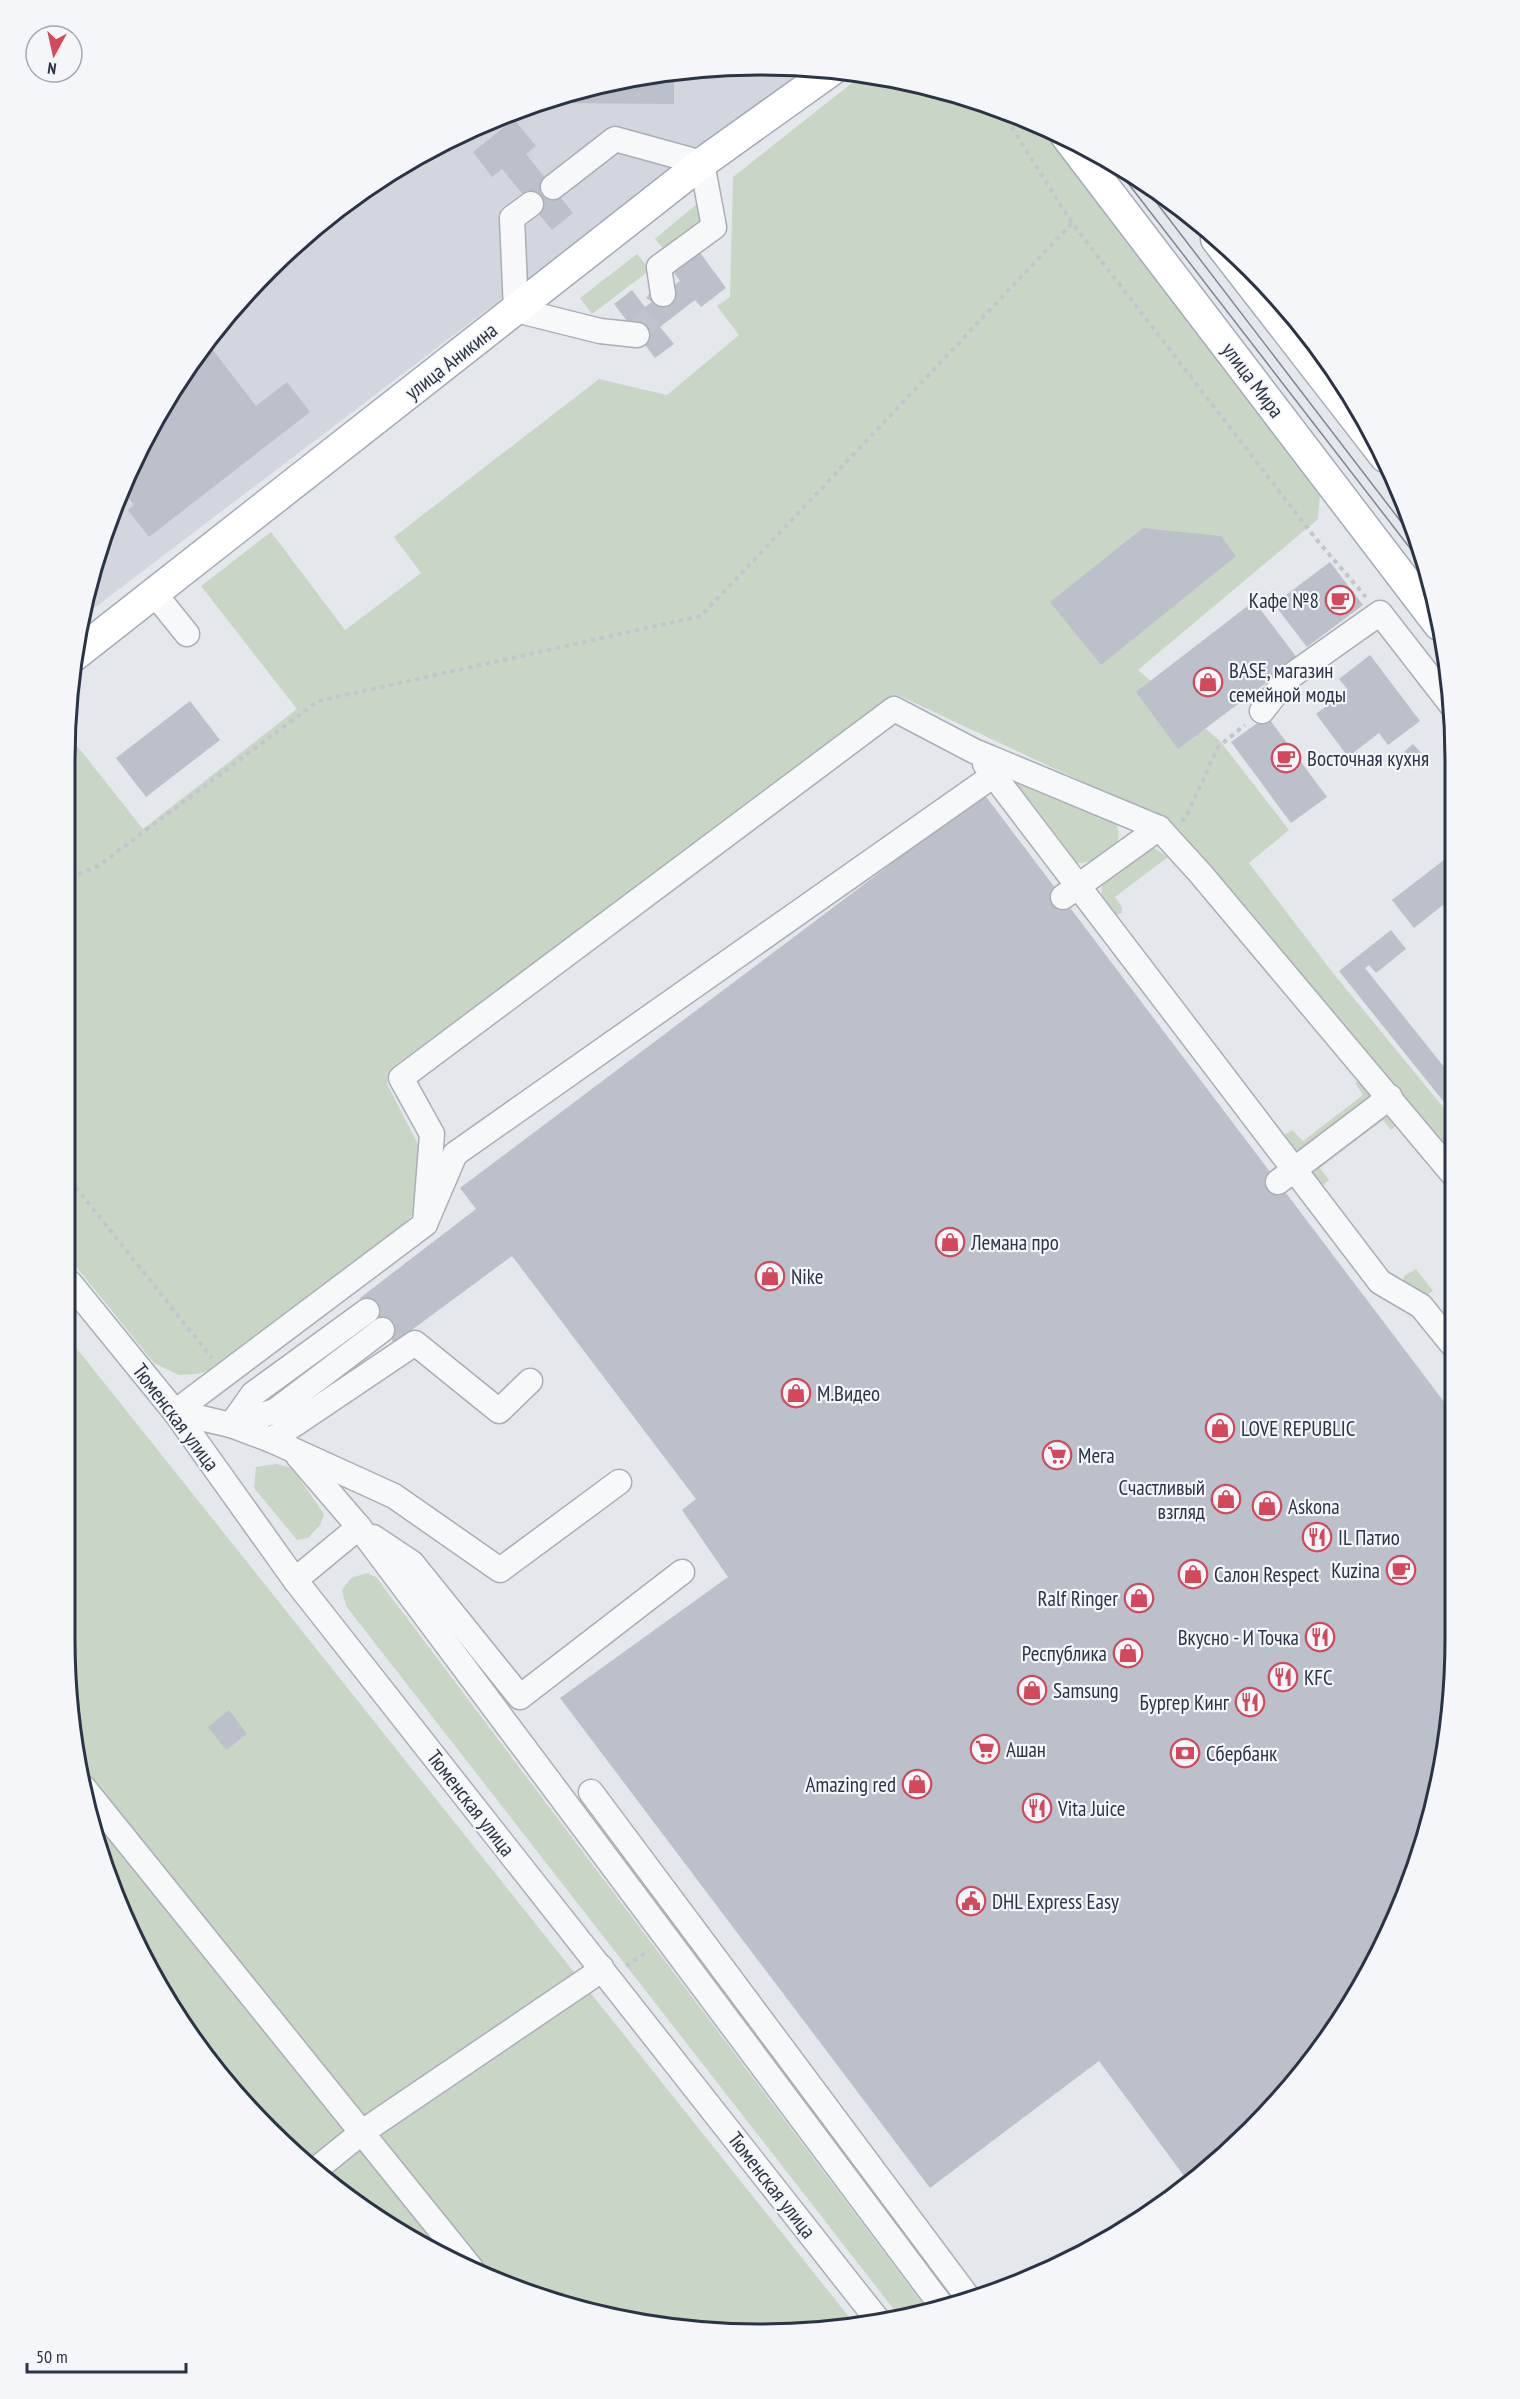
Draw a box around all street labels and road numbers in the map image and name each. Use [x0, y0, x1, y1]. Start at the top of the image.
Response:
street label: улица Аникина [399, 316, 503, 406]
street label: улица Мира [1216, 337, 1290, 423]
street label: Тюменская улица [127, 1358, 225, 1476]
street label: Тюменская улица [421, 1744, 521, 1862]
street label: Тюменская улица [722, 2126, 822, 2244]

